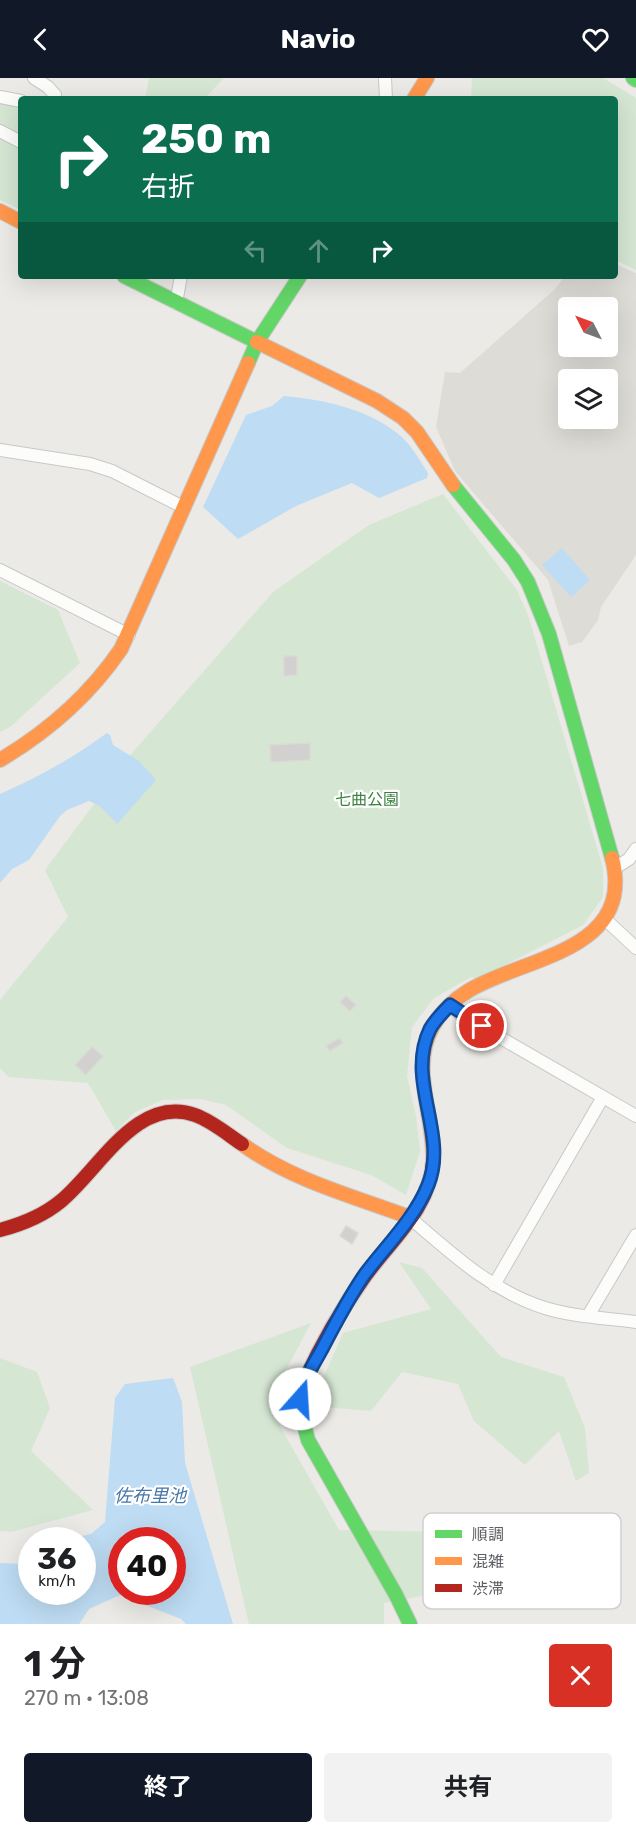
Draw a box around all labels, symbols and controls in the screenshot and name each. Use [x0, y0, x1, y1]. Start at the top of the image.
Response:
icon: back [24, 23, 57, 56]
text: Navio [280, 23, 356, 55]
icon: heart [579, 23, 612, 56]
text: 250 m [141, 114, 271, 164]
icon: right [42, 120, 120, 198]
text: 右折 [141, 171, 195, 203]
icon: left [239, 234, 272, 267]
icon: ahead [302, 234, 335, 267]
icon: right [365, 234, 398, 267]
north arrow [558, 297, 618, 357]
map controls [558, 297, 618, 429]
button: layers [558, 369, 618, 429]
park label: 七曲公園 [335, 790, 399, 809]
pin [456, 1000, 507, 1051]
icon: arrive [465, 1009, 498, 1042]
position arrow [268, 1367, 332, 1431]
water label: 佐布里池 [114, 1485, 188, 1507]
legend [423, 1513, 621, 1609]
text: 順調 [472, 1525, 504, 1544]
speed limit sign: 40 [108, 1527, 186, 1605]
text: 36 [37, 1541, 77, 1577]
text: 混雑 [472, 1552, 504, 1571]
text: km/h [38, 1572, 76, 1590]
text: 渋滞 [472, 1579, 504, 1598]
text: 1 分 [24, 1642, 86, 1685]
button: close [549, 1644, 612, 1707]
text: 270 m · 13:08 [24, 1686, 149, 1710]
button: 終了 [24, 1753, 312, 1822]
button: 共有 [324, 1753, 612, 1822]

